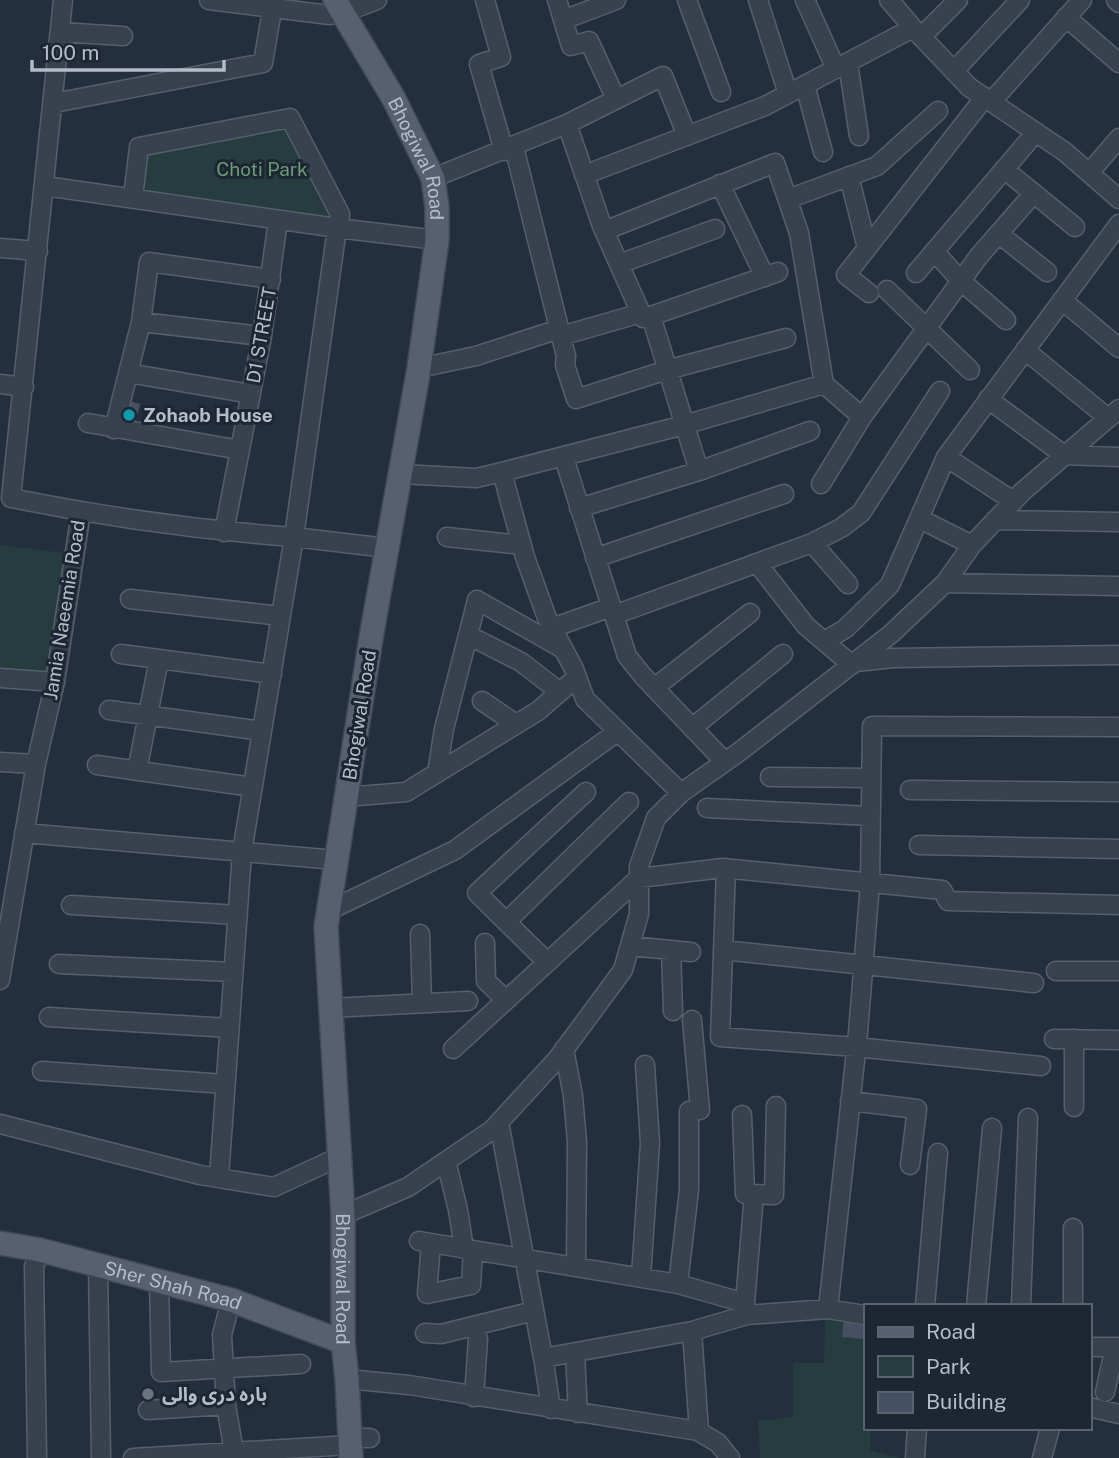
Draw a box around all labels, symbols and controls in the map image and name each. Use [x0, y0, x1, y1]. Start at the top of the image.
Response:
scale bar [32, 28, 224, 72]
text: 100 m [42, 40, 99, 65]
street label: Bhogiwal Road [384, 93, 448, 220]
park label: Choti Park [216, 158, 308, 180]
street label: D1 STREET [242, 285, 280, 385]
place label: Zohaob House [143, 404, 273, 426]
marker: Zohaob House [121, 407, 137, 423]
street label: Jamia Naeemia Road [39, 519, 89, 701]
street label: Bhogiwal Road [338, 648, 380, 782]
street label: Bhogiwal Road [332, 1213, 354, 1345]
street label: Sher Shah Road [102, 1256, 245, 1314]
legend [864, 1304, 1091, 1430]
text: Road [926, 1319, 976, 1344]
text: Park [926, 1354, 971, 1379]
place label: بارہ دری والی [162, 1383, 267, 1406]
marker: بارہ دری والی [140, 1386, 156, 1402]
text: Building [926, 1389, 1007, 1414]

